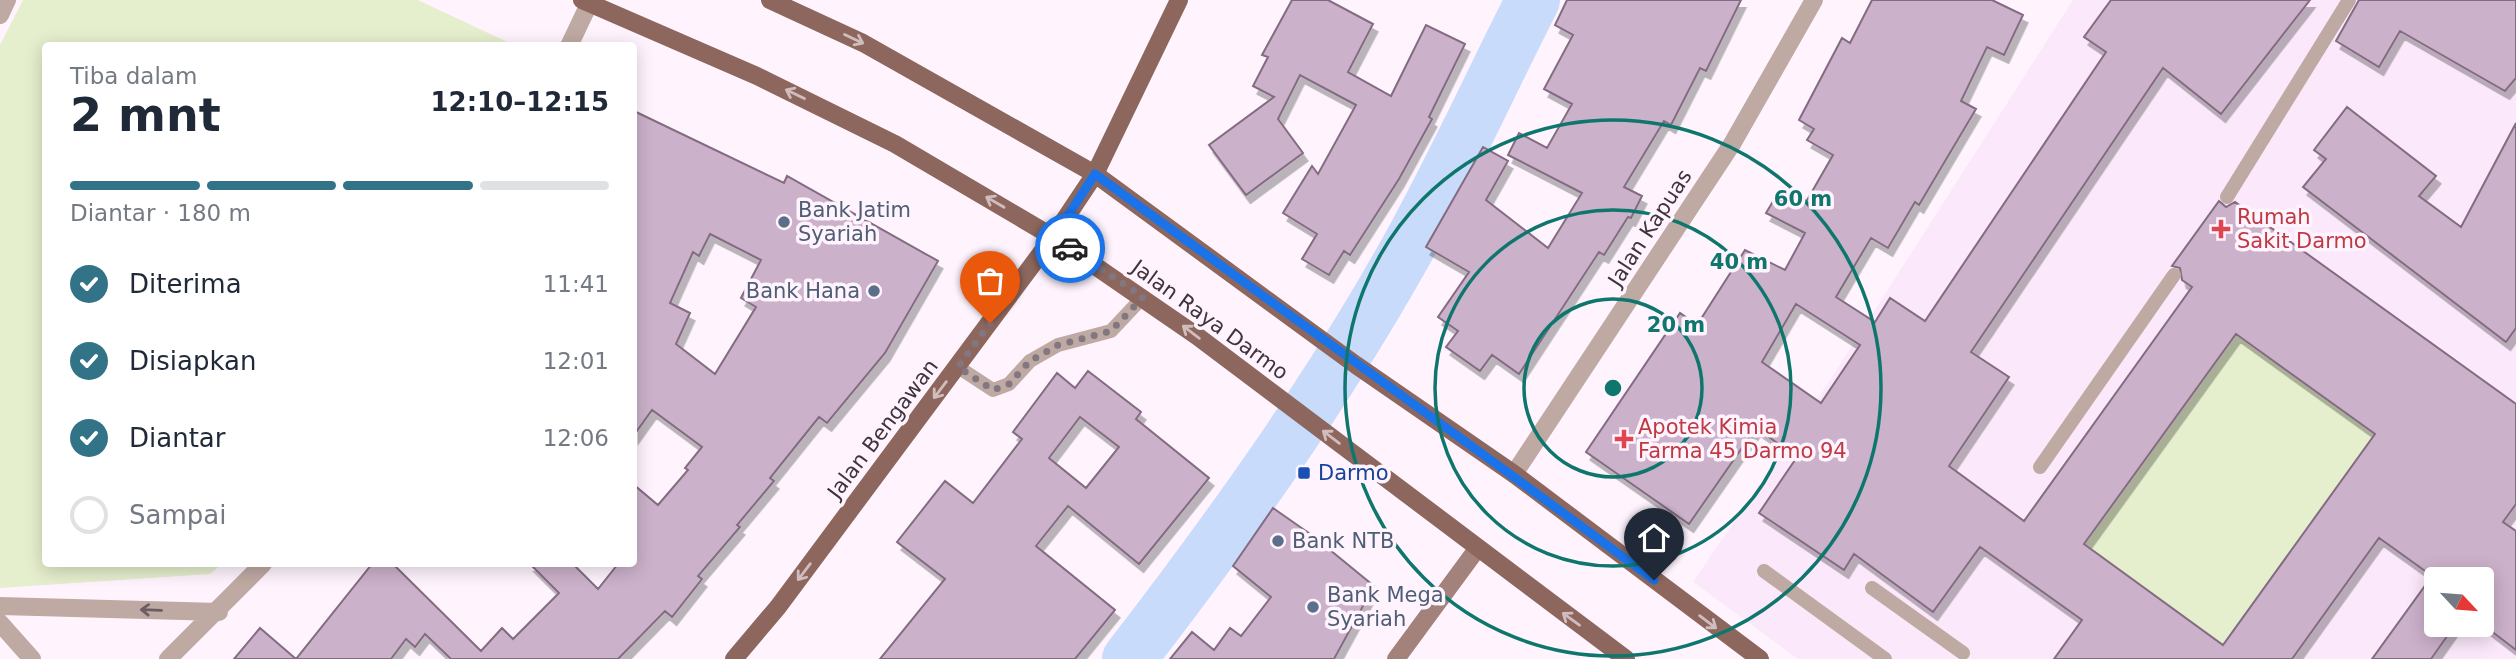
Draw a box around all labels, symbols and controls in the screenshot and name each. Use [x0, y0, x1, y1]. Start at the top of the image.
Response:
one-way arrow [843, 33, 864, 46]
text: Tiba dalam [70, 63, 197, 89]
text: 12:10–12:15 [430, 87, 609, 117]
one-way arrow [785, 87, 805, 101]
text: 2 mnt [70, 88, 221, 142]
street label: Jalan Kapuas [1602, 165, 1697, 293]
text: 60 m [1774, 187, 1832, 211]
one-way arrow [985, 195, 1005, 209]
place label: Bank Jatim Syariah [798, 198, 911, 246]
text: Diantar · 180 m [70, 200, 251, 226]
place label: Rumah Sakit Darmo [2237, 205, 2367, 253]
courier [1035, 213, 1105, 283]
marker: Bank Jatim Syariah [776, 214, 792, 230]
marker: Rumah Sakit Darmo [2211, 219, 2231, 239]
icon: car [1051, 229, 1089, 267]
text: 40 m [1710, 250, 1768, 274]
pin [960, 251, 1020, 323]
street label: Jalan Raya Darmo [1126, 254, 1293, 385]
icon: bag [971, 262, 1009, 300]
icon: check [70, 265, 108, 303]
text: Diterima [129, 269, 242, 299]
text: 11:41 [543, 271, 609, 297]
place label: Bank Hana [746, 279, 860, 303]
marker: Bank Hana [866, 283, 882, 299]
text: 20 m [1647, 313, 1705, 337]
one-way arrow [1183, 325, 1201, 340]
icon: check [70, 342, 108, 380]
text: Disiapkan [129, 346, 256, 376]
text: 12:01 [543, 348, 609, 374]
street label: Jalan Bengawan [822, 355, 943, 505]
centre of rings [1601, 376, 1625, 400]
one-way arrow [933, 381, 948, 399]
place label: Apotek Kimia Farma 45 Darmo 94 [1638, 415, 1847, 463]
icon: check [70, 419, 108, 457]
text: Diantar [129, 423, 225, 453]
text: 12:06 [543, 425, 609, 451]
one-way arrow [1322, 430, 1341, 445]
marker: Apotek Kimia Farma 45 Darmo 94 [1616, 431, 1632, 447]
place label: Darmo [1318, 461, 1389, 485]
marker: Darmo [1296, 465, 1312, 481]
text: Sampai [129, 500, 226, 530]
pin [1624, 508, 1684, 580]
icon: home [1635, 519, 1673, 557]
place label: Bank NTB [1292, 529, 1394, 553]
marker: Bank NTB [1270, 533, 1286, 549]
one-way arrow [797, 563, 812, 582]
north arrow [2424, 567, 2494, 637]
map controls [2424, 567, 2494, 637]
place label: Bank Mega Syariah [1327, 583, 1444, 631]
marker: Bank Mega Syariah [1305, 599, 1321, 615]
one-way arrow [139, 603, 162, 616]
one-way arrow [1562, 611, 1581, 626]
one-way arrow [1699, 614, 1717, 629]

